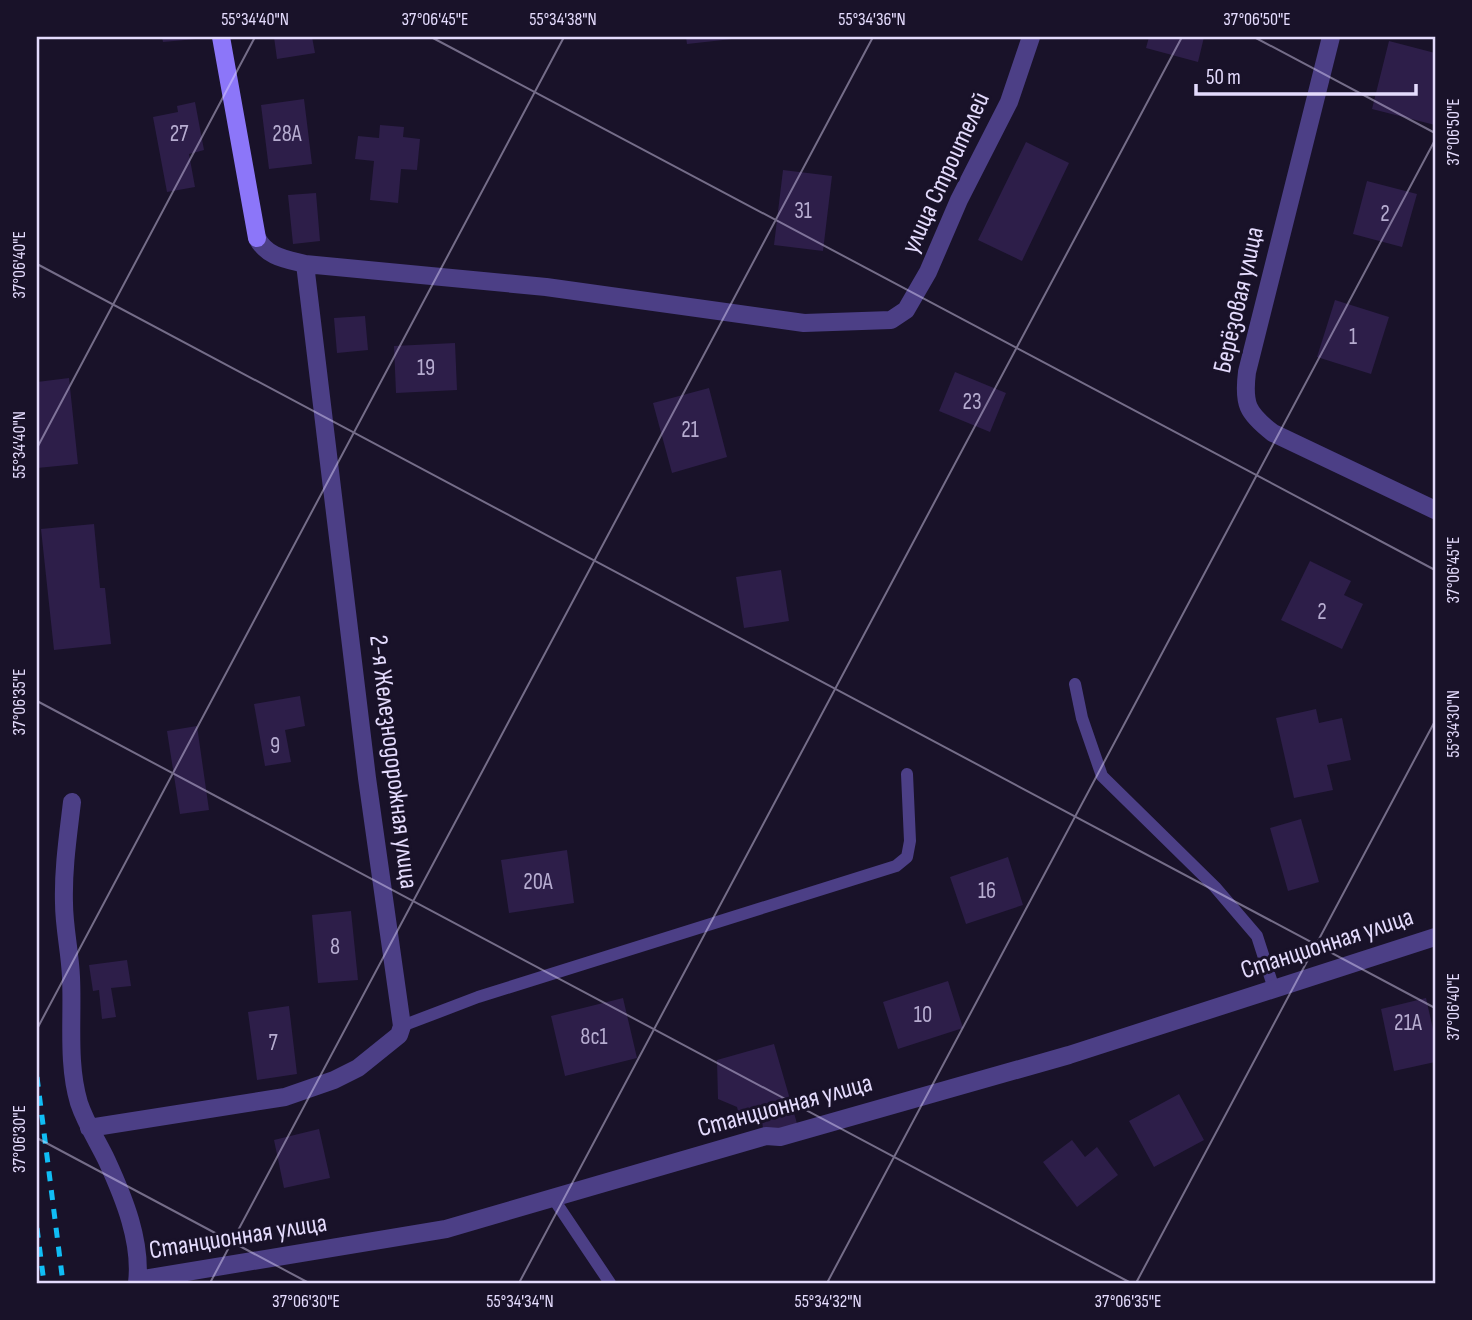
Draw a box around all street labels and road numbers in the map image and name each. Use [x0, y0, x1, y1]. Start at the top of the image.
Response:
street label: улица Строителей [895, 88, 997, 258]
street label: Берёзовая улица [1207, 224, 1271, 376]
street label: 2-я Железнодорожная улица [362, 633, 424, 891]
street label: Станционная улица [1237, 902, 1417, 986]
street label: Станционная улица [694, 1068, 876, 1144]
street label: Станционная улица [147, 1208, 329, 1266]

